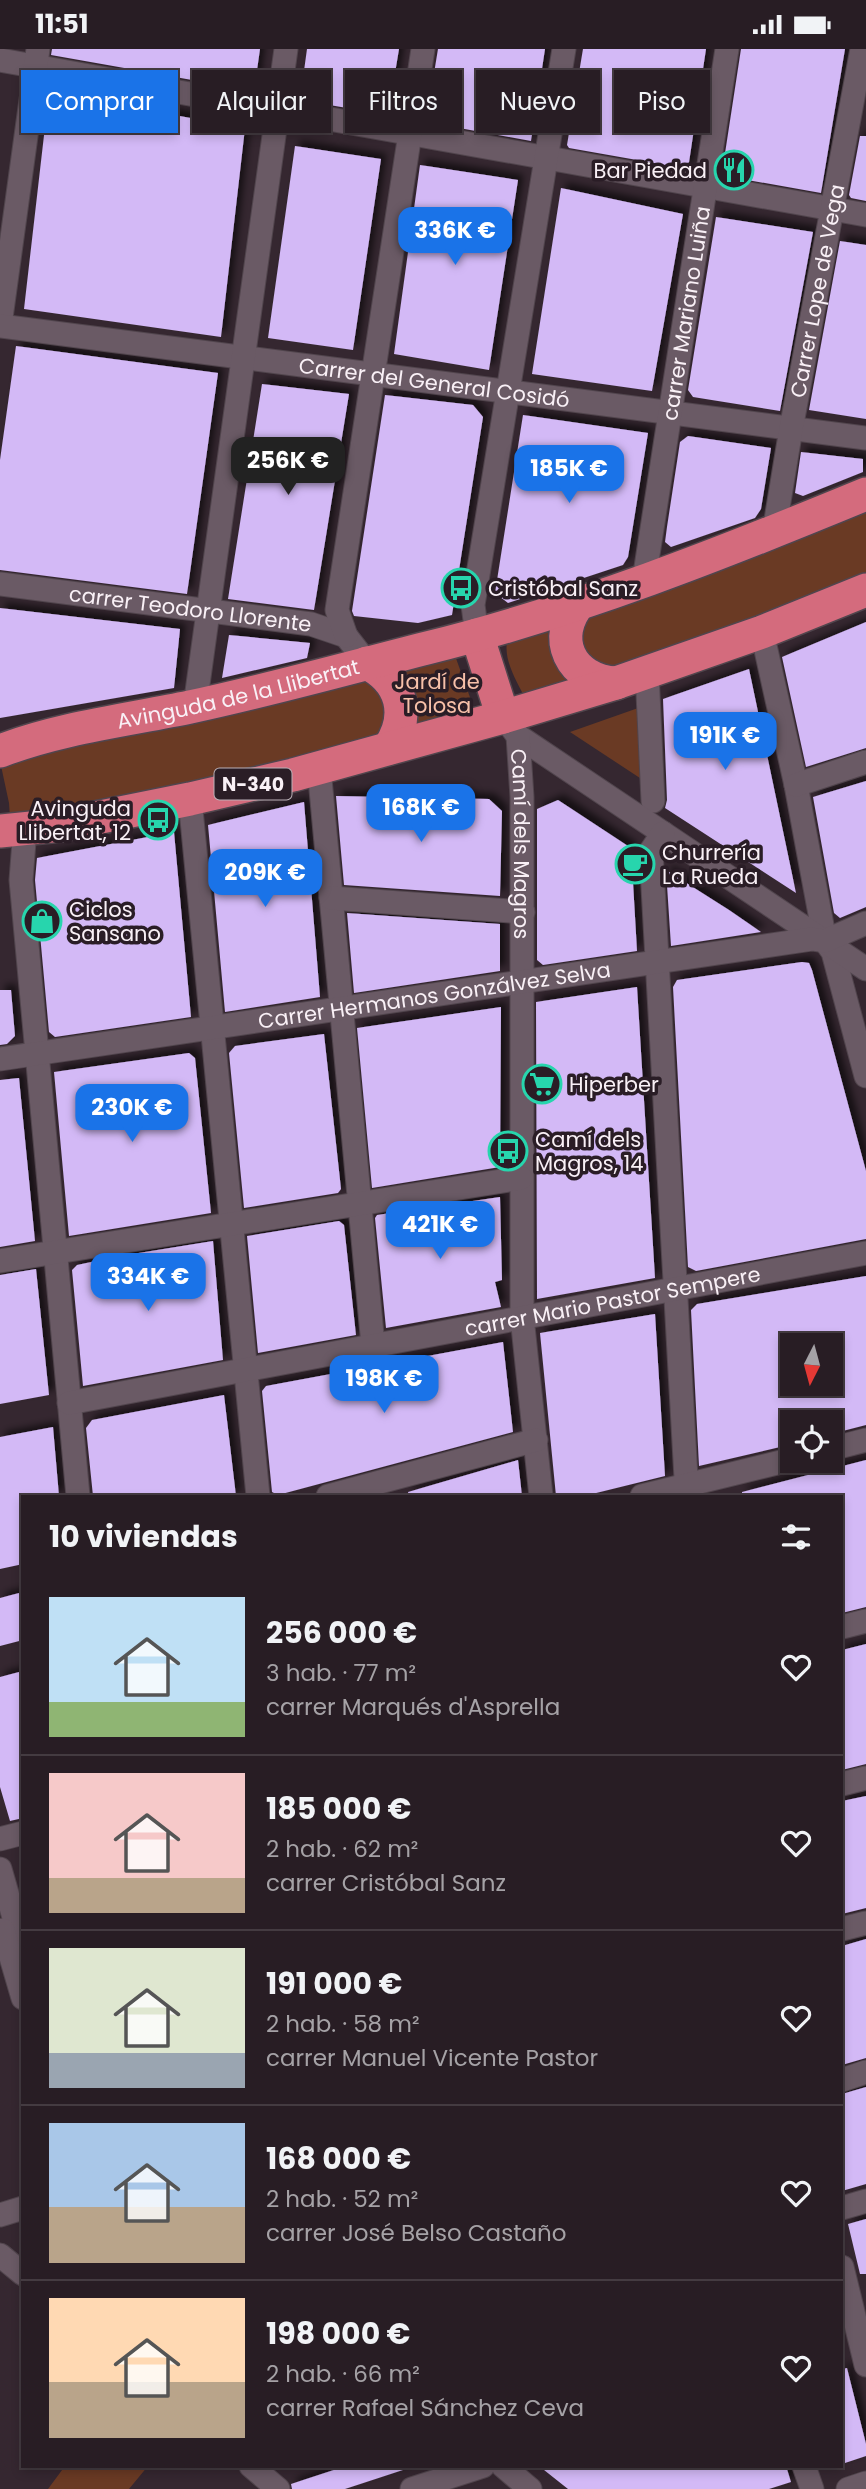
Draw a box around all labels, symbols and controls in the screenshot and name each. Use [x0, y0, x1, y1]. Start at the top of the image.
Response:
text: 11:51 [35, 6, 89, 42]
chip: Comprar [21, 70, 178, 133]
chip: Alquilar [192, 70, 331, 133]
chip: Filtros [345, 70, 462, 133]
chip: Nuevo [476, 70, 600, 133]
chip: Piso [614, 70, 710, 133]
restaurant icon: Bar Piedad [713, 149, 755, 191]
place label: Bar Piedad [594, 156, 707, 185]
street label: Carrer Lope de Vega [783, 182, 851, 400]
street label: carrer Mariano Luiña [655, 204, 717, 422]
pin: 336K € [398, 207, 512, 267]
text: 336K € [414, 214, 496, 246]
street label: Carrer del General Cosidó [297, 350, 571, 414]
pin: 256K € [231, 437, 345, 497]
text: 256K € [247, 444, 329, 476]
pin: 185K € [512, 445, 626, 505]
text: 185K € [530, 452, 608, 484]
bus stop icon: Cristóbal Sanz [440, 567, 482, 609]
place label: Cristóbal Sanz [488, 574, 638, 603]
street label: carrer Teodoro Llorente [67, 579, 313, 638]
street label: Avinguda de la Llibertat [114, 652, 362, 735]
park label: Jardí de Tolosa [394, 667, 480, 720]
pin: 191K € [668, 713, 782, 772]
text: 191K € [690, 719, 760, 751]
street label: Camí dels Magros [504, 748, 537, 939]
road number: N-340 [215, 769, 292, 799]
pin: 168K € [364, 785, 478, 844]
text: 168K € [382, 791, 460, 823]
place label: Avinguda Llibertat, 12 [19, 794, 131, 847]
bus stop icon: Avinguda Llibertat, 12 [137, 799, 179, 841]
place label: Churrería La Rueda [662, 838, 761, 891]
cafe icon: Churrería La Rueda [614, 843, 656, 885]
pin: 209K € [208, 849, 322, 909]
text: 209K € [224, 856, 306, 888]
place label: Ciclos Sansano [69, 895, 161, 948]
shop icon: Ciclos Sansano [21, 900, 63, 942]
street label: Carrer Hermanos Gonzálvez Selva [256, 954, 613, 1035]
supermarket icon: Hiperber [521, 1063, 563, 1105]
place label: Hiperber [569, 1070, 659, 1099]
pin: 230K € [75, 1085, 189, 1144]
text: 230K € [91, 1091, 173, 1123]
place label: Camí dels Magros, 14 [535, 1125, 643, 1178]
bus stop icon: Camí dels Magros, 14 [487, 1130, 529, 1172]
pin: 421K € [383, 1201, 497, 1261]
text: 421K € [402, 1208, 478, 1240]
pin: 334K € [91, 1253, 205, 1313]
street label: carrer Mario Pastor Sempere [462, 1259, 763, 1343]
text: 334K € [107, 1260, 189, 1292]
north arrow [780, 1333, 844, 1397]
map controls [780, 1333, 843, 1473]
pin: 198K € [327, 1355, 441, 1415]
text: 198K € [346, 1362, 422, 1394]
button: locate [780, 1410, 843, 1473]
text: 10 viviendas [49, 1515, 238, 1558]
icon: filters [777, 1518, 815, 1556]
text: 256 000 € [266, 1611, 417, 1654]
icon: home [105, 1625, 189, 1709]
icon: heart [777, 1648, 815, 1686]
text: 3 hab. · 77 m² [266, 1657, 416, 1689]
text: carrer Marqués d'Asprella [266, 1691, 560, 1723]
text: 185 000 € [266, 1787, 412, 1830]
icon: home [105, 1801, 189, 1885]
icon: heart [777, 1824, 815, 1862]
text: 2 hab. · 62 m² [266, 1833, 418, 1865]
text: carrer Cristóbal Sanz [266, 1867, 506, 1899]
text: 191 000 € [266, 1962, 402, 2005]
icon: home [105, 1976, 189, 2060]
icon: heart [777, 1999, 815, 2037]
text: 2 hab. · 58 m² [266, 2008, 420, 2040]
text: carrer Manuel Vicente Pastor [266, 2042, 598, 2074]
text: 168 000 € [266, 2137, 411, 2180]
icon: home [105, 2151, 189, 2235]
icon: heart [777, 2174, 815, 2212]
text: 2 hab. · 52 m² [266, 2183, 418, 2215]
text: carrer José Belso Castaño [266, 2217, 567, 2249]
text: 198 000 € [266, 2312, 410, 2355]
icon: home [105, 2326, 189, 2410]
icon: heart [777, 2349, 815, 2387]
text: 2 hab. · 66 m² [266, 2358, 420, 2390]
text: carrer Rafael Sánchez Ceva [266, 2392, 584, 2424]

